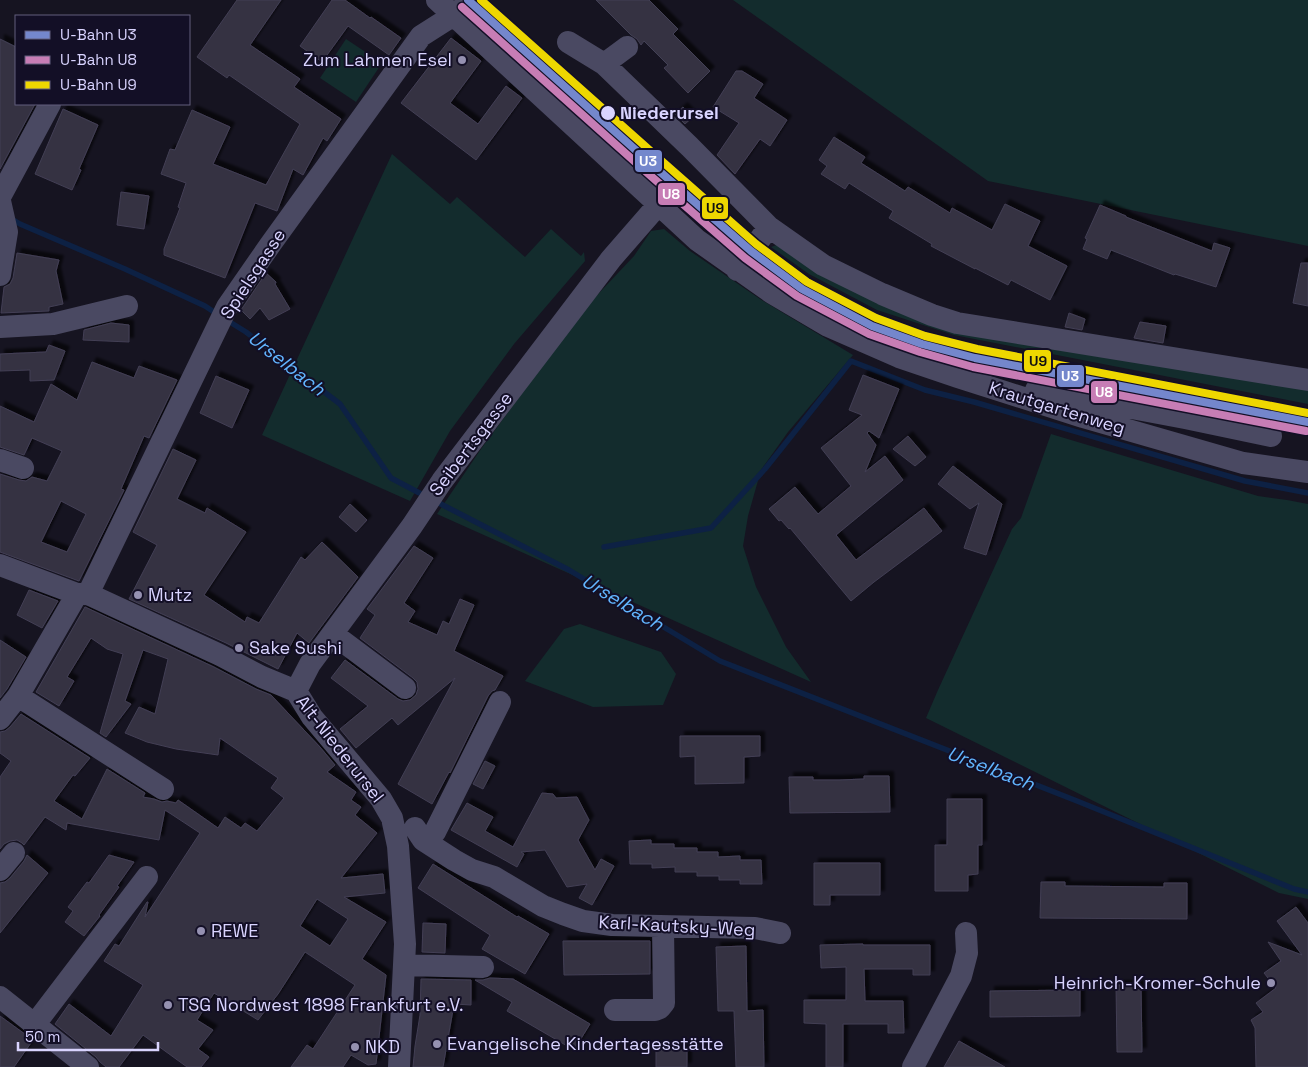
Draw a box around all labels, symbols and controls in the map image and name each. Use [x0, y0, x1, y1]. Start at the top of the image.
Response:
legend [15, 15, 190, 105]
text: U-Bahn U3 [60, 25, 137, 44]
place label: Zum Lahmen Esel [303, 48, 452, 71]
text: U-Bahn U8 [60, 50, 137, 69]
marker: Zum Lahmen Esel [456, 54, 468, 66]
text: U-Bahn U9 [60, 75, 137, 94]
place label: Niederursel [620, 101, 719, 124]
marker: Niederursel [599, 104, 617, 122]
line badge: U3 [634, 149, 663, 173]
text: U3 [639, 152, 657, 170]
line badge: U8 [657, 182, 686, 206]
text: U8 [662, 185, 681, 203]
line badge: U9 [701, 196, 729, 220]
text: U9 [706, 199, 724, 217]
street label: Spielsgasse [215, 224, 290, 323]
water label: Urselbach [243, 325, 331, 402]
line badge: U9 [1023, 349, 1052, 373]
text: U9 [1029, 352, 1047, 370]
line badge: U3 [1056, 364, 1085, 388]
text: U3 [1061, 367, 1079, 385]
street label: Krautgartenweg [986, 376, 1128, 439]
line badge: U8 [1090, 380, 1118, 404]
text: U8 [1095, 383, 1114, 401]
street label: Seibertsgasse [424, 387, 517, 500]
water label: Urselbach [577, 568, 669, 637]
place label: Mutz [148, 583, 192, 606]
marker: Mutz [132, 589, 144, 601]
place label: Sake Sushi [249, 636, 342, 659]
marker: Sake Sushi [233, 642, 245, 654]
street label: Alt-Niederursel [291, 690, 390, 807]
water label: Urselbach [944, 740, 1038, 797]
street label: Karl-Kautsky-Weg [598, 910, 756, 941]
place label: REWE [211, 919, 258, 942]
marker: REWE [195, 925, 207, 937]
place label: Heinrich-Kromer-Schule [1054, 971, 1261, 994]
marker: Heinrich-Kromer-Schule [1265, 977, 1277, 989]
place label: TSG Nordwest 1898 Frankfurt e.V. [178, 993, 464, 1016]
marker: TSG Nordwest 1898 Frankfurt e.V. [162, 999, 174, 1011]
scale bar [18, 1020, 158, 1052]
text: 50 m [25, 1027, 60, 1046]
place label: Evangelische Kindertagesstätte [447, 1032, 724, 1055]
place label: NKD [365, 1035, 400, 1058]
marker: Evangelische Kindertagesstätte [431, 1038, 443, 1050]
marker: NKD [349, 1041, 361, 1053]

